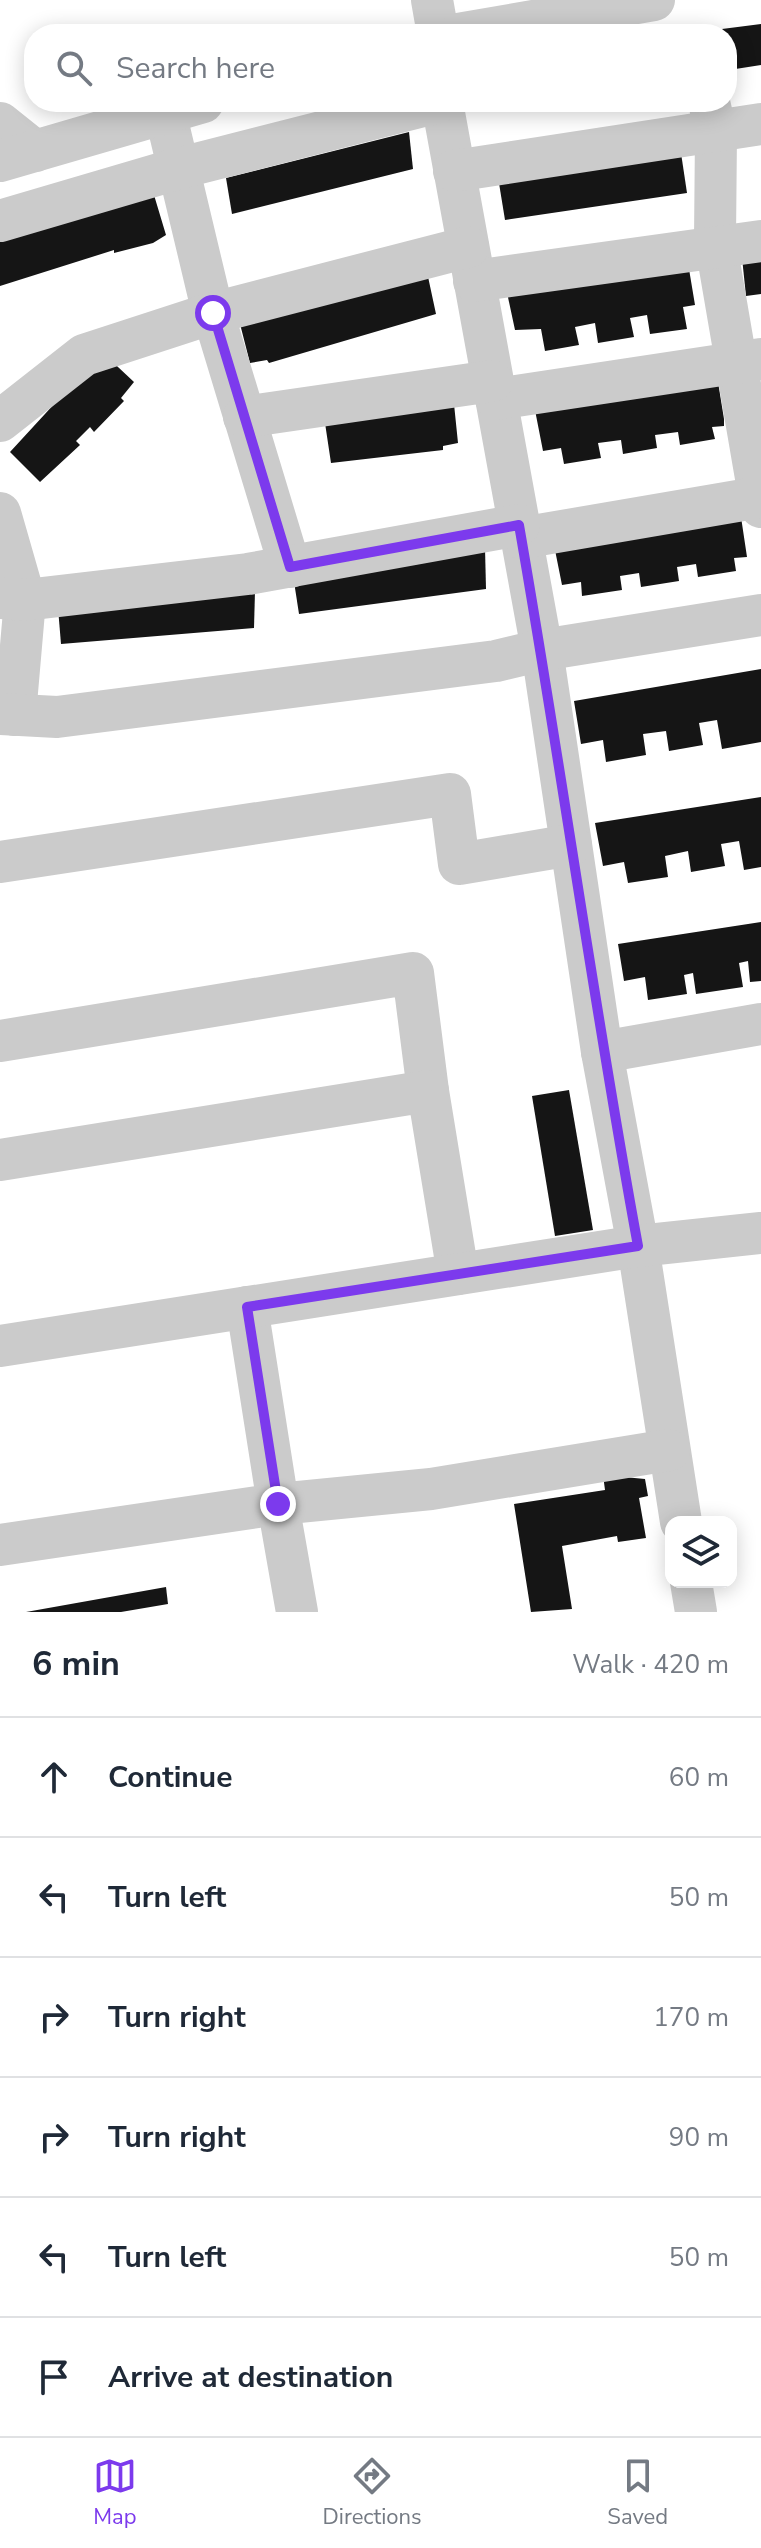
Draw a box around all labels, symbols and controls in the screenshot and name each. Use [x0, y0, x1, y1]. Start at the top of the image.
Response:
search box [24, 24, 737, 112]
icon: search [52, 46, 96, 90]
text: Search here [116, 48, 275, 89]
route start [195, 295, 231, 331]
route end [260, 1486, 296, 1522]
map controls [665, 1516, 737, 1588]
button: layers [665, 1516, 737, 1588]
text: 6 min [32, 1641, 120, 1687]
text: Walk · 420 m [572, 1647, 729, 1682]
icon: ahead [32, 1755, 76, 1799]
text: Continue [108, 1757, 233, 1798]
text: 60 m [669, 1760, 729, 1795]
icon: left [32, 1875, 76, 1919]
text: Turn left [108, 1877, 226, 1918]
text: 50 m [669, 1880, 729, 1915]
icon: right [32, 1995, 76, 2039]
text: Turn right [108, 1997, 246, 2038]
text: 170 m [653, 2000, 729, 2035]
icon: right [32, 2115, 76, 2159]
text: Turn right [108, 2117, 246, 2158]
text: 90 m [669, 2120, 729, 2155]
icon: left [32, 2235, 76, 2279]
text: Turn left [108, 2237, 226, 2278]
text: 50 m [669, 2240, 729, 2275]
icon: arrive [32, 2355, 76, 2399]
text: Arrive at destination [108, 2357, 393, 2398]
tab: Map [93, 2454, 137, 2532]
tab: Directions [323, 2454, 422, 2532]
tab: Saved [607, 2454, 668, 2532]

